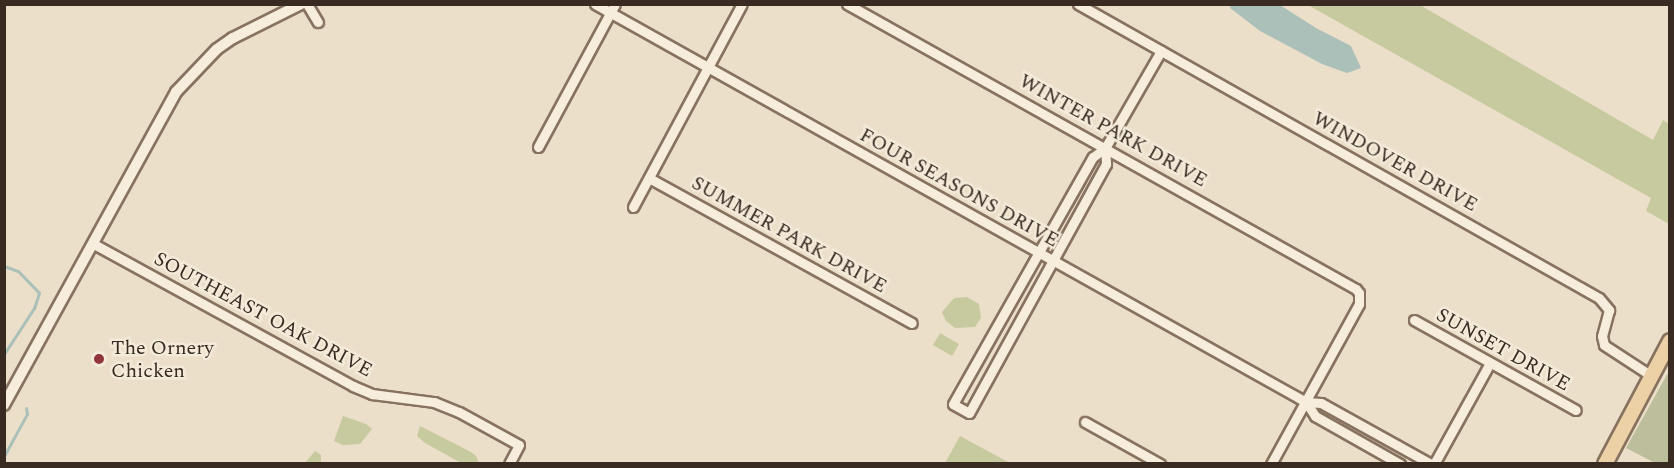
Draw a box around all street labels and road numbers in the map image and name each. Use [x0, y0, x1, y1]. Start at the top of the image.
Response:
street label: WINTER PARK DRIVE [1015, 69, 1211, 193]
street label: WINDOVER DRIVE [1308, 107, 1482, 217]
street label: FOUR SEASONS DRIVE [855, 123, 1063, 253]
street label: SUMMER PARK DRIVE [687, 171, 891, 299]
street label: SOUTHEAST OAK DRIVE [150, 247, 376, 383]
street label: SUNSET DRIVE [1432, 303, 1574, 397]

